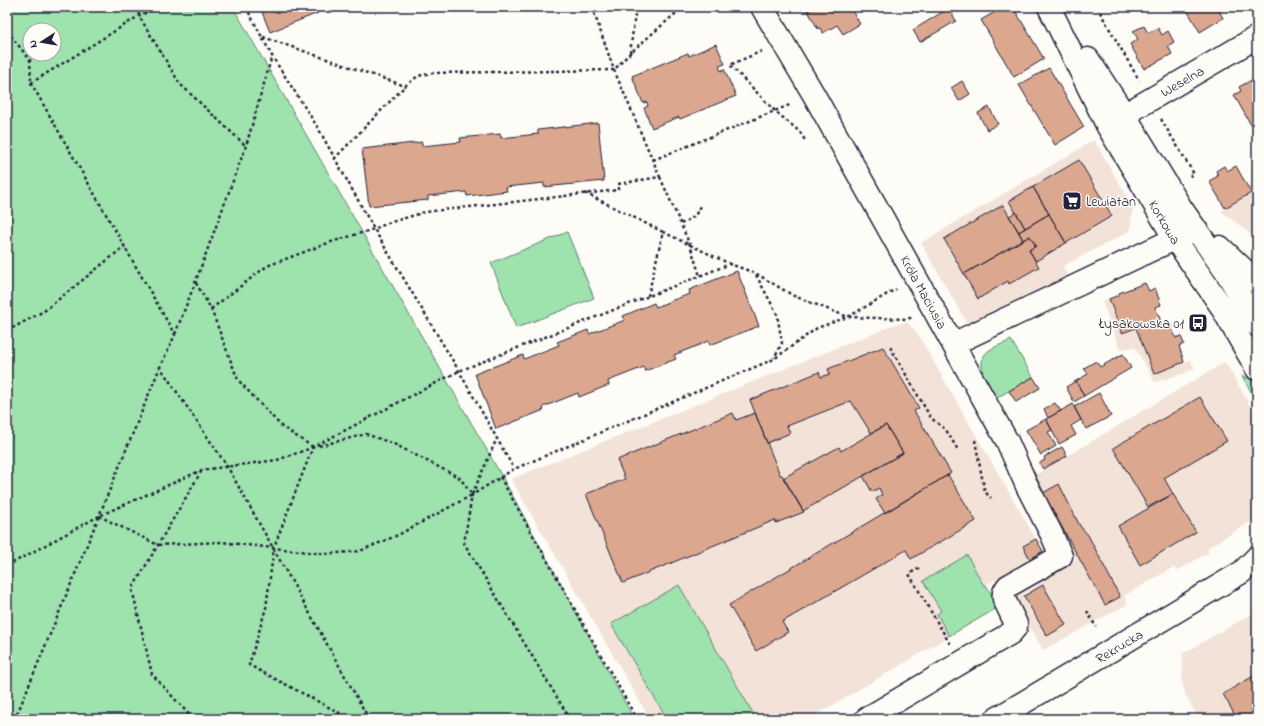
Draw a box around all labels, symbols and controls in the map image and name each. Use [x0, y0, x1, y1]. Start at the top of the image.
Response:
north arrow [22, 22, 62, 62]
text: N [25, 39, 42, 49]
street label: Weselna [1157, 61, 1209, 103]
supermarket icon: Lewiatan [1061, 190, 1083, 212]
place label: Lewiatan [1086, 192, 1136, 213]
street label: Korkowa [1142, 197, 1185, 249]
street label: Króla Maciusia [894, 252, 952, 333]
bus stop icon: Łysakowska 01 [1187, 312, 1209, 334]
place label: Łysakowska 01 [1098, 314, 1185, 336]
street label: Rekrucka [1092, 625, 1148, 670]

